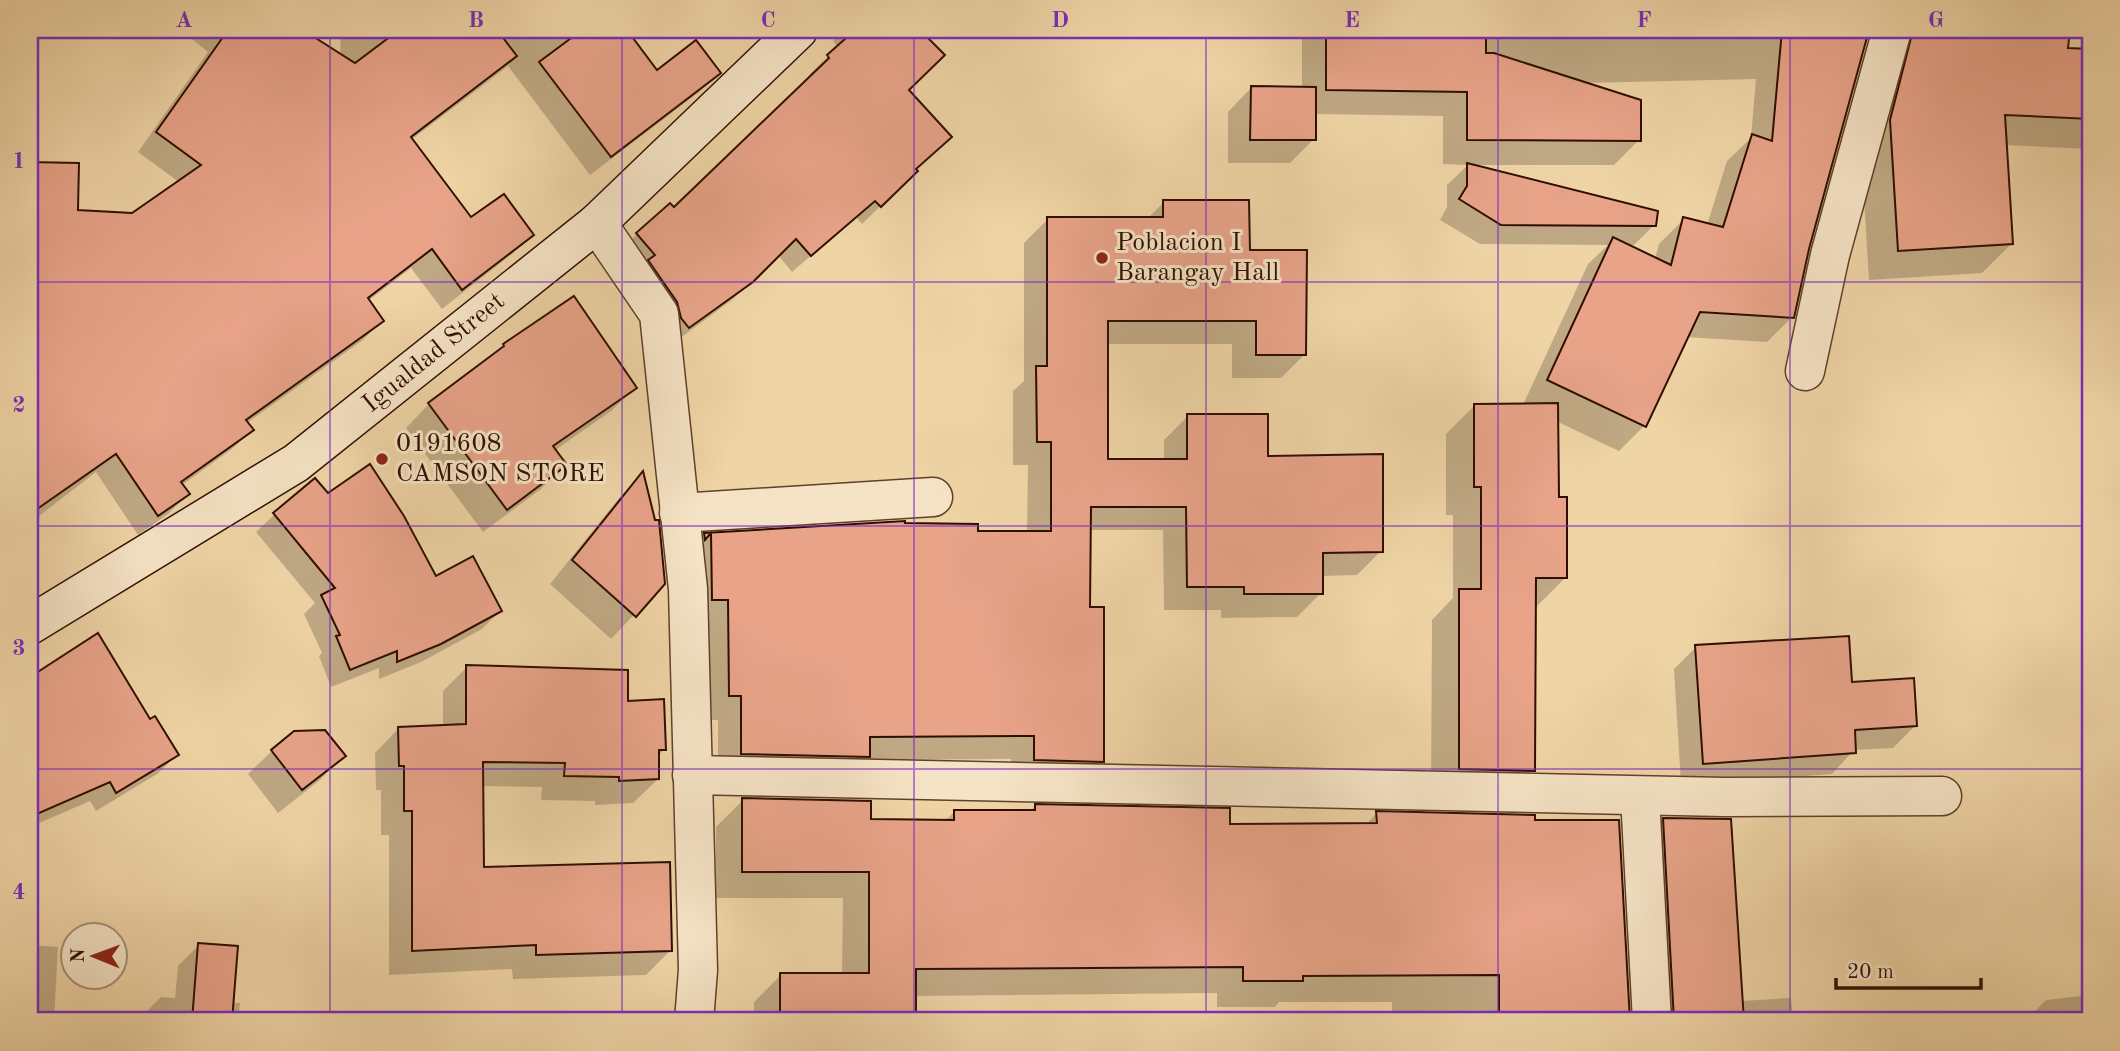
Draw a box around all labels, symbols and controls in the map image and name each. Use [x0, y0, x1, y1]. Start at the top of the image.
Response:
text: A [175, 9, 193, 32]
text: B [468, 9, 484, 32]
text: C [760, 9, 776, 32]
text: D [1051, 9, 1069, 32]
text: E [1344, 9, 1360, 32]
text: F [1636, 9, 1652, 32]
text: G [1928, 9, 1944, 32]
text: 1 [12, 150, 26, 173]
place label: Poblacion I Barangay Hall [1116, 230, 1279, 286]
marker: Poblacion I Barangay Hall [1094, 250, 1110, 266]
street label: Igualdad Street [358, 288, 510, 418]
text: 2 [12, 394, 26, 417]
place label: 0191608 CAMSON STORE [396, 431, 605, 487]
marker: 0191608 CAMSON STORE [374, 451, 390, 467]
text: 3 [12, 637, 26, 660]
text: 4 [12, 881, 26, 904]
north arrow [60, 922, 130, 992]
scale bar [1836, 946, 1982, 990]
text: N [70, 948, 89, 963]
text: 20 m [1847, 962, 1894, 983]

